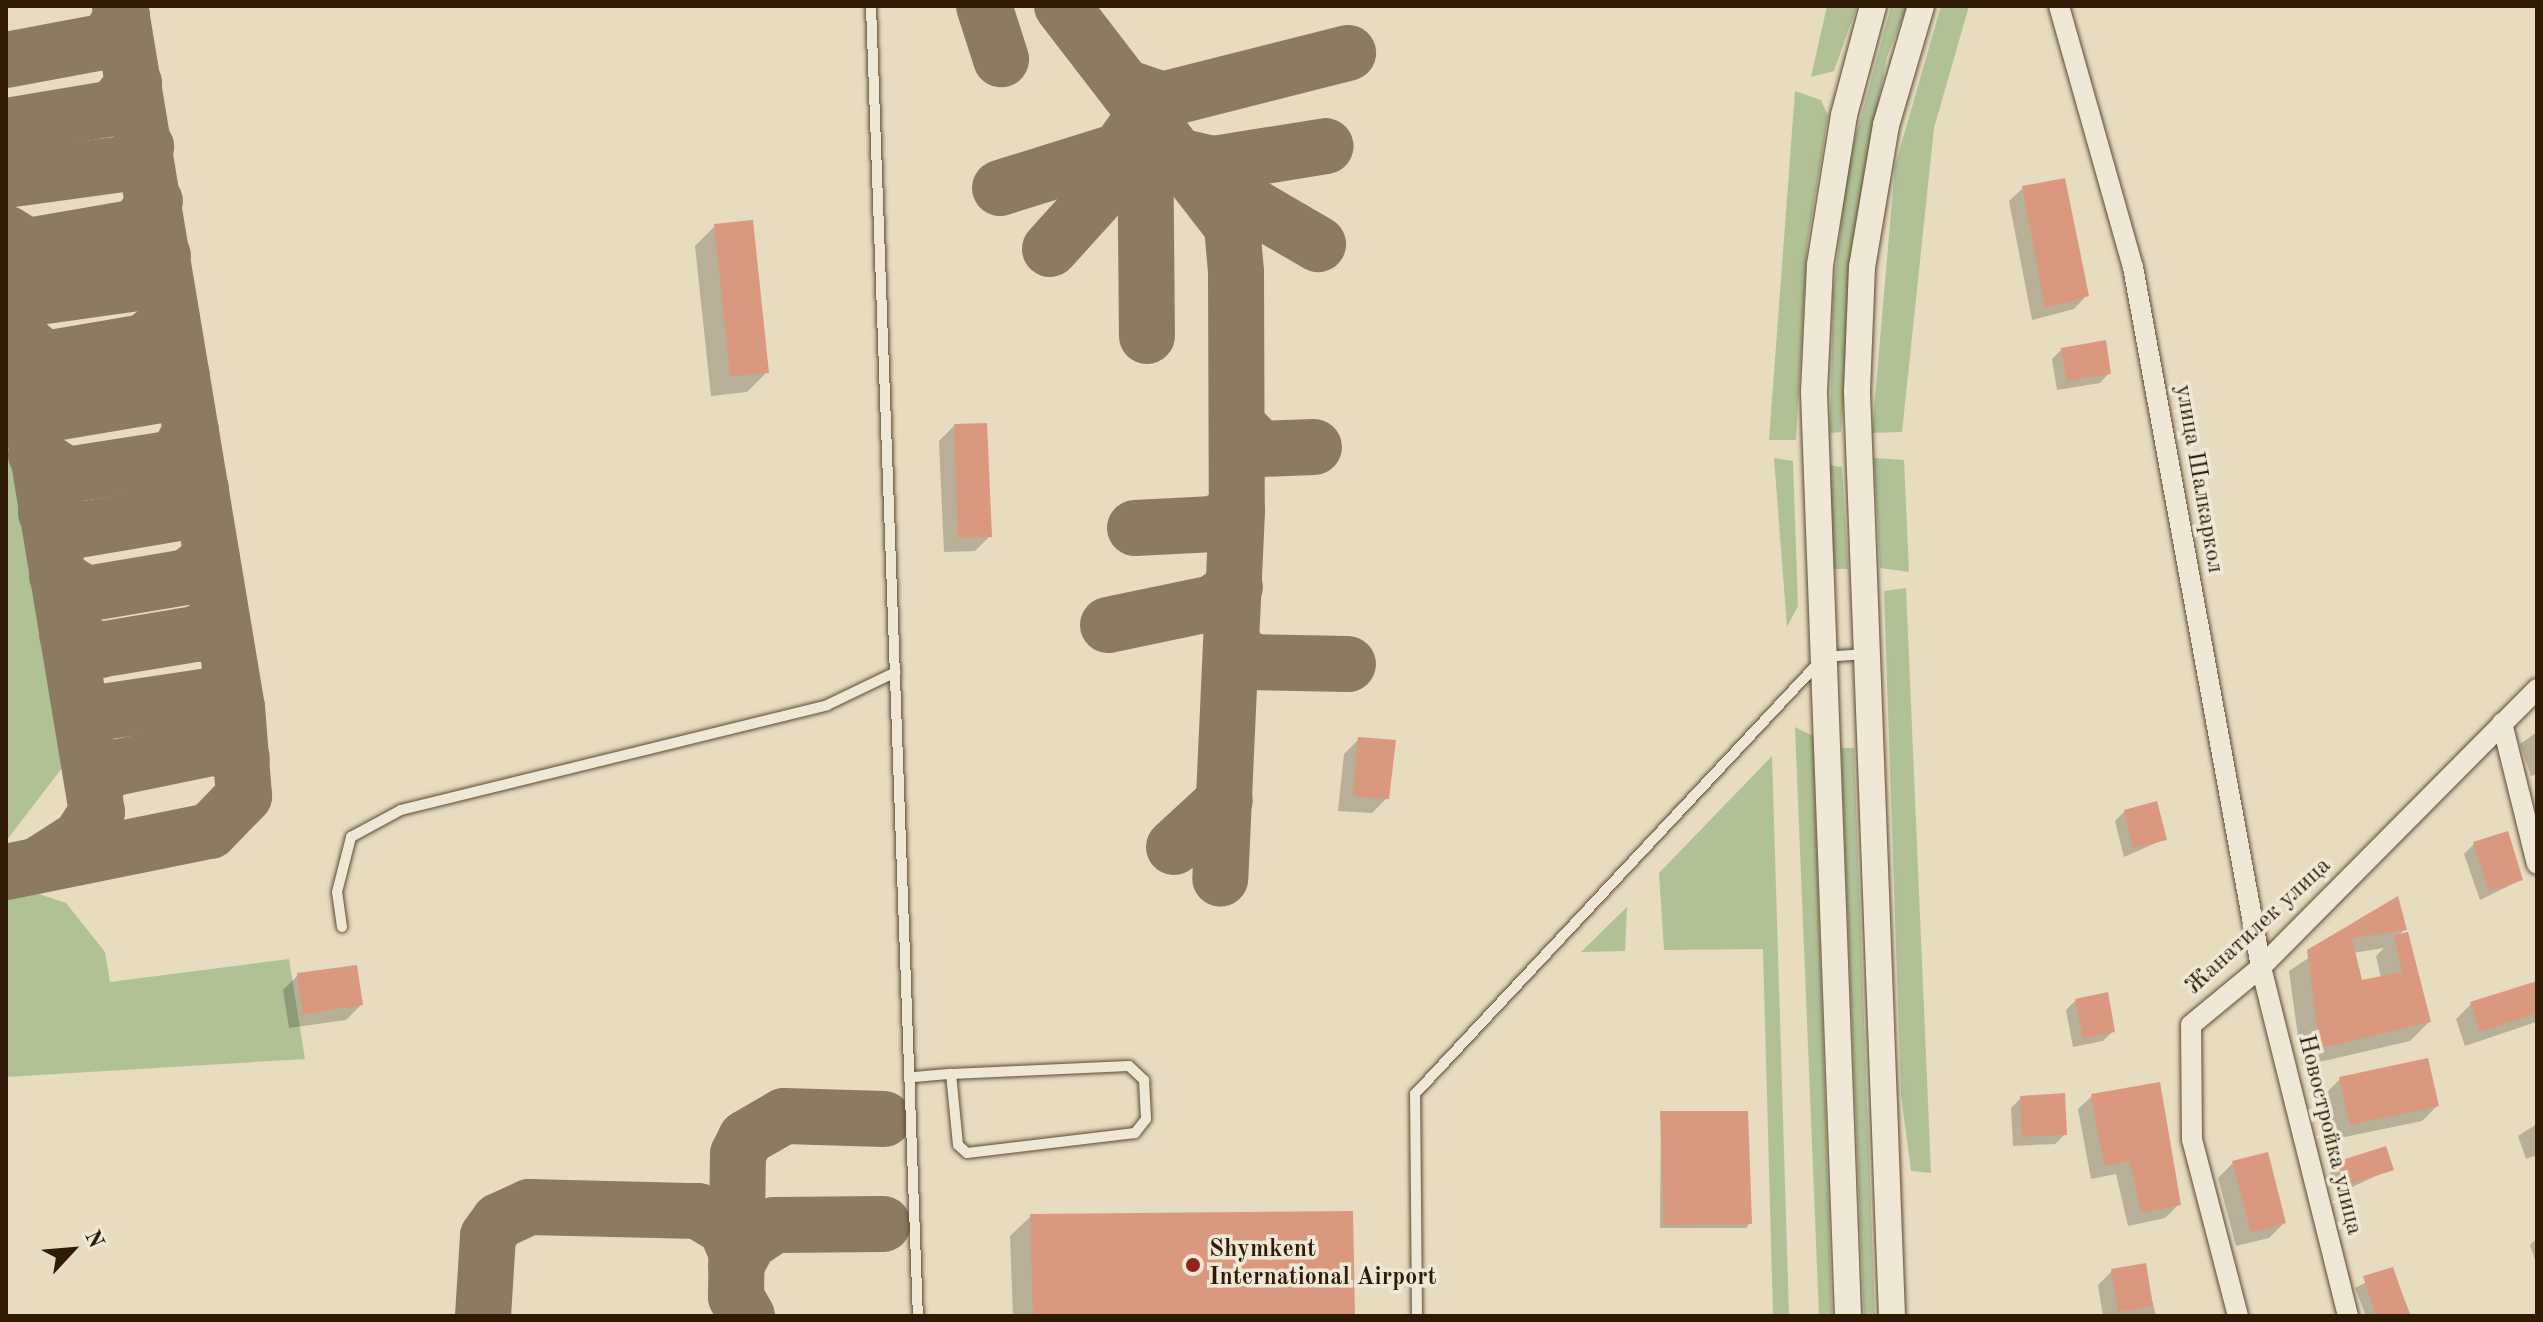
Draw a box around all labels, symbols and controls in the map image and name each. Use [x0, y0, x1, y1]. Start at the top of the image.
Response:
street label: улица Шалкаркол [2167, 383, 2229, 575]
street label: Жанатилек улица [2180, 852, 2338, 1002]
street label: Новостройка улица [2290, 1032, 2368, 1238]
north arrow [32, 1210, 112, 1290]
text: N [80, 1227, 107, 1252]
place label: Shymkent International Airport [1209, 1237, 1436, 1293]
marker: Shymkent International Airport [1184, 1256, 1202, 1274]

